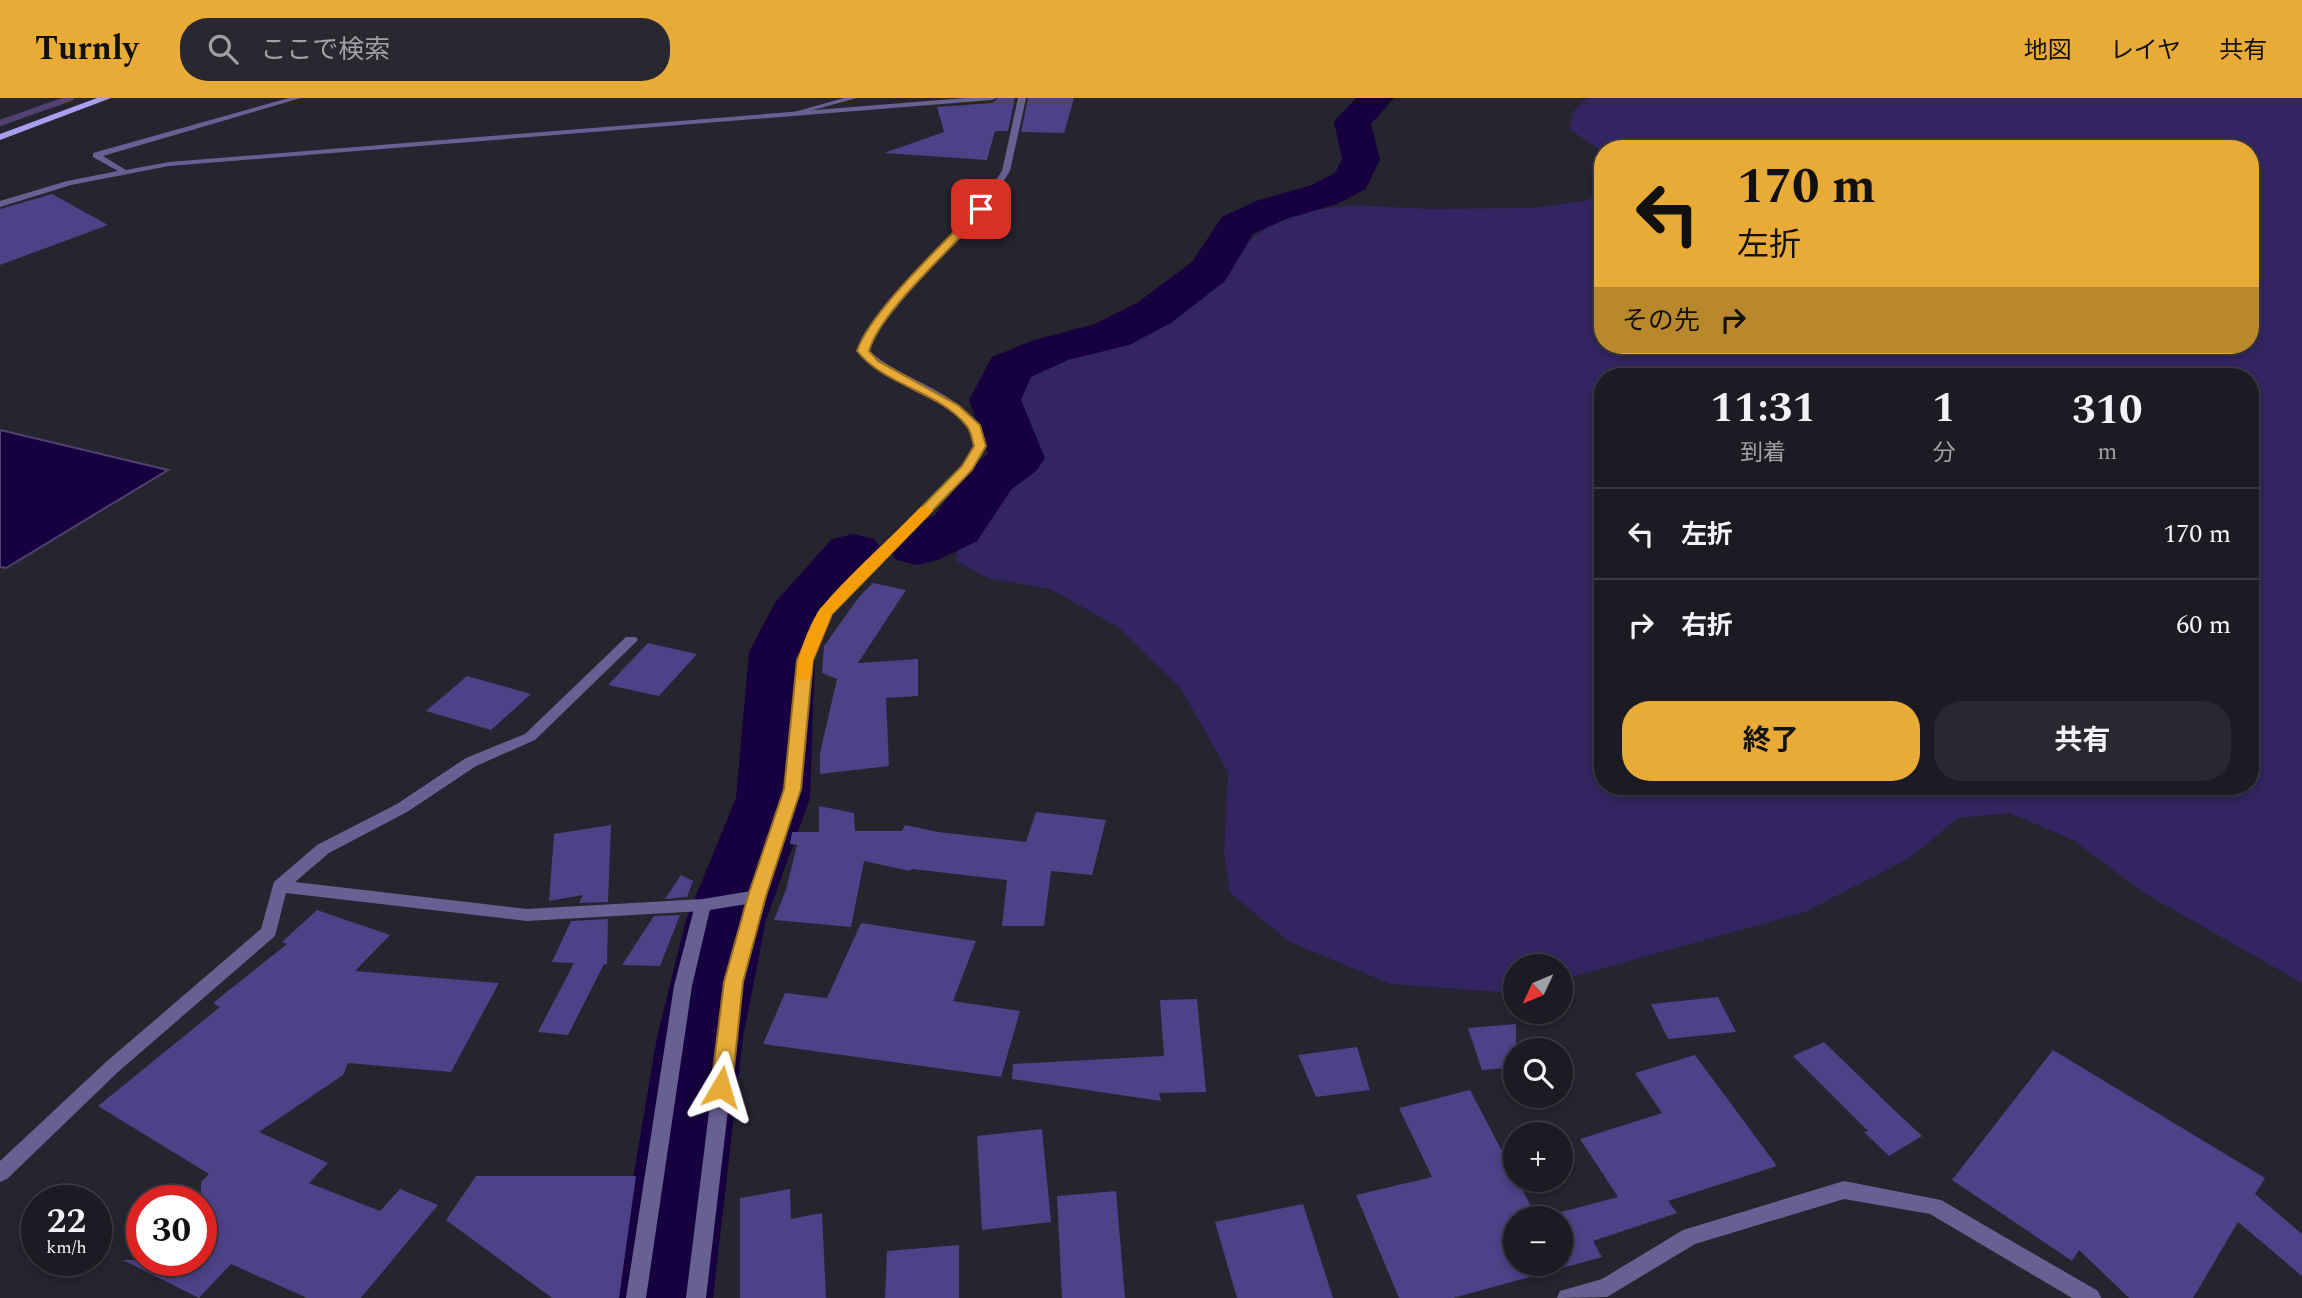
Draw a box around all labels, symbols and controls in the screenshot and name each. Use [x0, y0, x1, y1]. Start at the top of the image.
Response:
search box [180, 18, 670, 81]
text: Turnly [35, 24, 138, 74]
icon: search [204, 30, 242, 68]
text: ここで検索 [260, 30, 390, 70]
text: 地図 [2024, 33, 2072, 69]
text: レイヤ [2110, 33, 2181, 69]
text: 共有 [2219, 33, 2267, 69]
text: 170 m [1737, 150, 1876, 225]
icon: left [1622, 168, 1713, 259]
pin [951, 179, 1011, 239]
icon: arrive [962, 190, 1000, 228]
text: 左折 [1737, 221, 1801, 270]
text: その先 [1622, 301, 1700, 341]
icon: right [1714, 301, 1752, 339]
text: 11:31 [1710, 377, 1816, 440]
text: 1 [1932, 377, 1956, 440]
text: 310 [2072, 379, 2143, 442]
text: m [2097, 435, 2117, 470]
text: 到着 [1740, 436, 1786, 471]
text: 分 [1932, 436, 1955, 471]
text: 170 m [2163, 514, 2231, 554]
icon: left [1622, 515, 1660, 553]
text: 左折 [1681, 515, 1733, 555]
text: 60 m [2176, 605, 2231, 645]
icon: right [1622, 606, 1660, 644]
text: 右折 [1681, 606, 1733, 646]
button: 終了 [1622, 701, 1920, 781]
button: 共有 [1934, 701, 2231, 781]
north arrow [1503, 954, 1573, 1024]
map controls [1503, 954, 1573, 1276]
button: search [1503, 1038, 1573, 1108]
position arrow [684, 1050, 758, 1124]
button: + [1503, 1122, 1573, 1192]
speed limit sign: 30 [126, 1185, 217, 1276]
text: 22 [47, 1195, 86, 1248]
button: − [1503, 1206, 1573, 1276]
text: km/h [46, 1234, 87, 1261]

